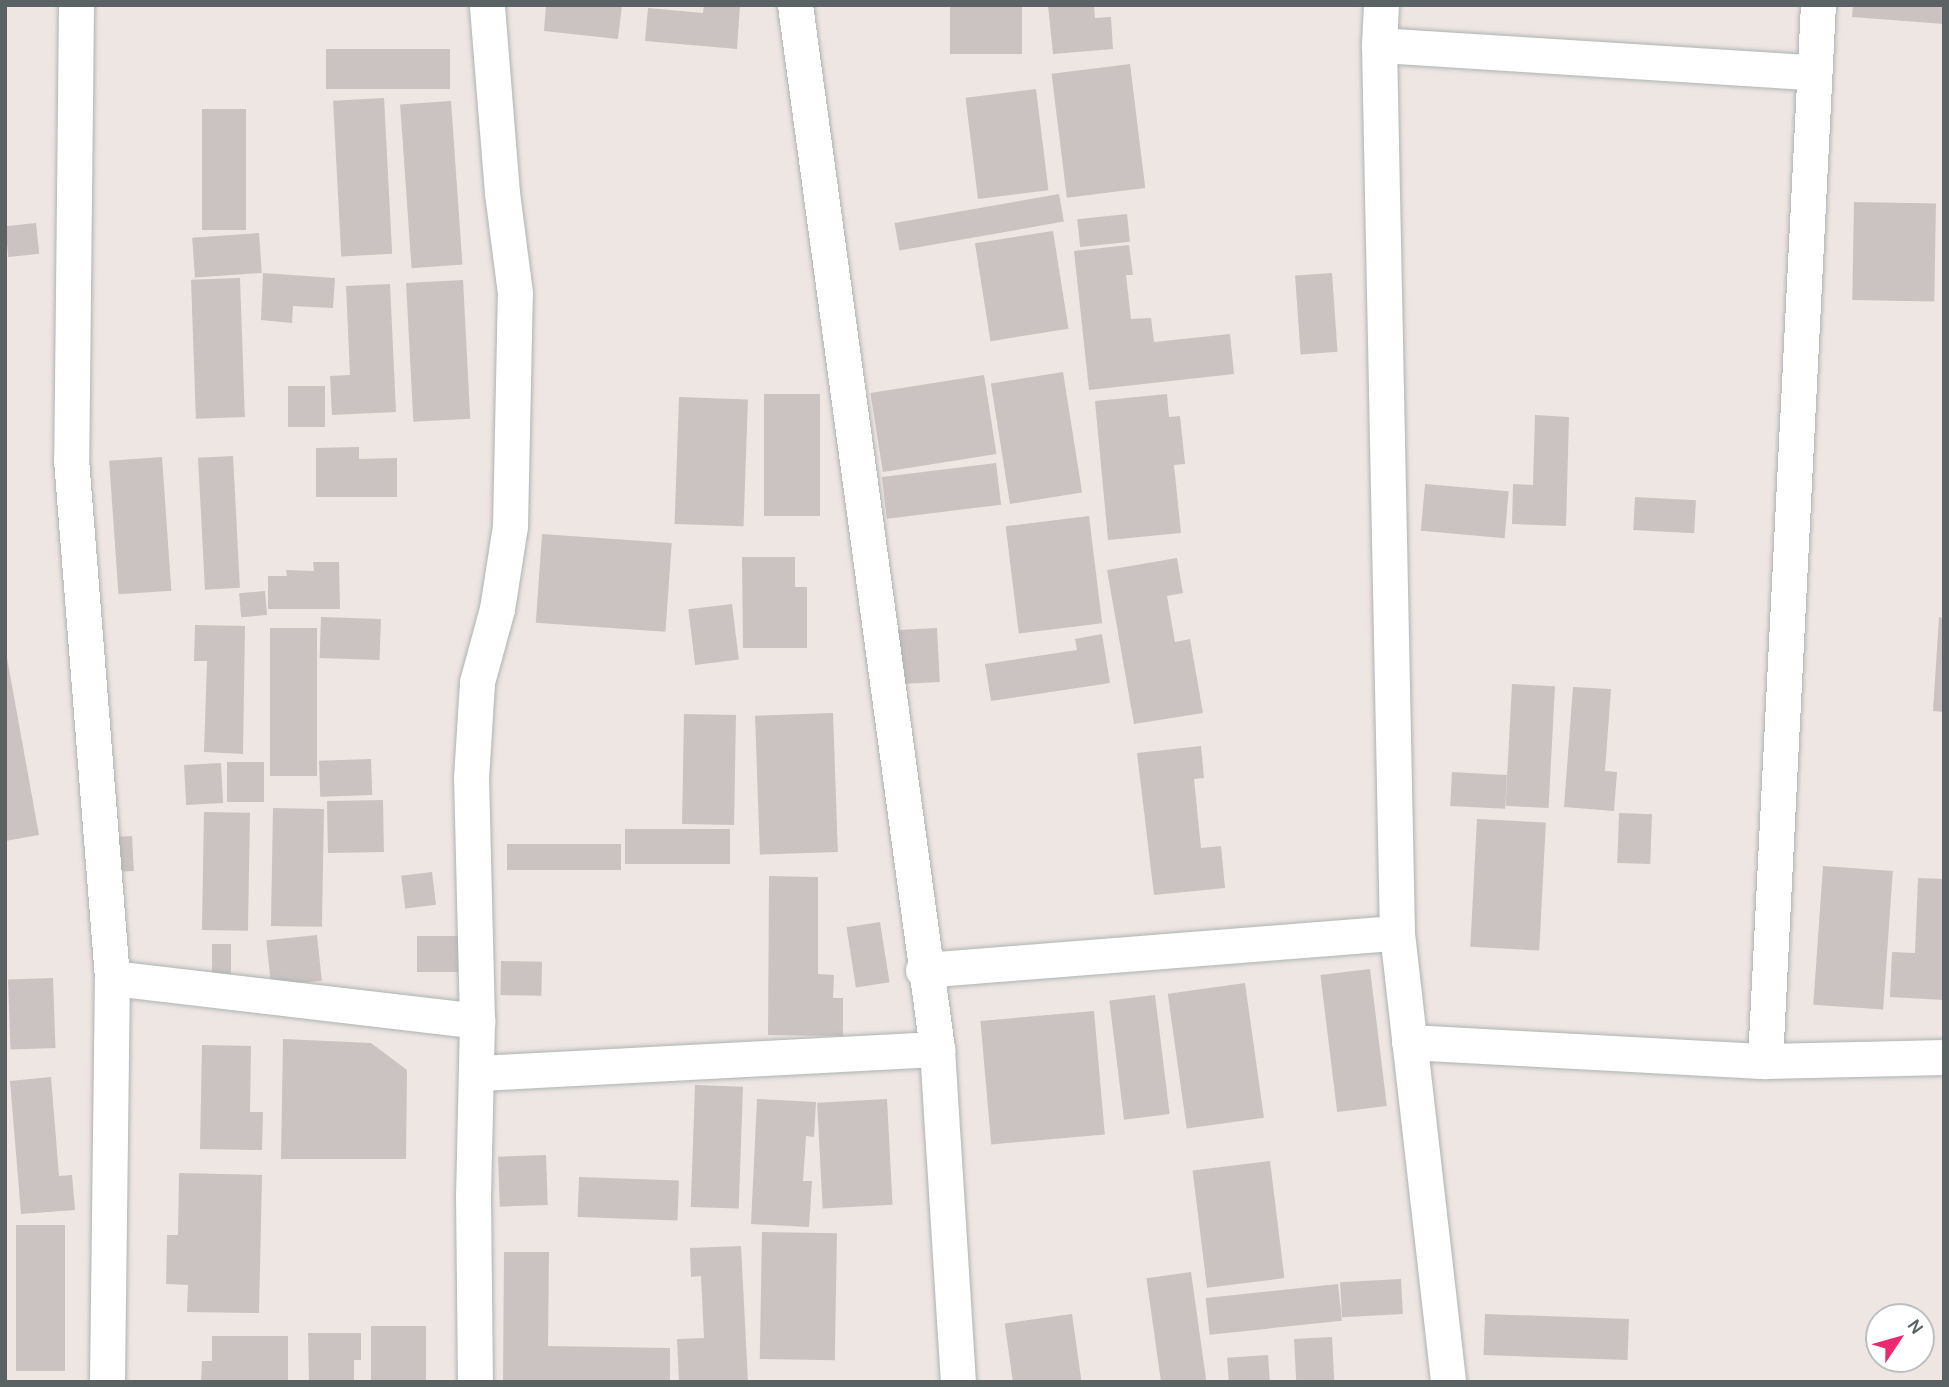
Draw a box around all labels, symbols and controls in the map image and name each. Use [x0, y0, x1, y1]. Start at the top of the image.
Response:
north arrow [1865, 1303, 1935, 1373]
text: N [1902, 1315, 1928, 1339]

